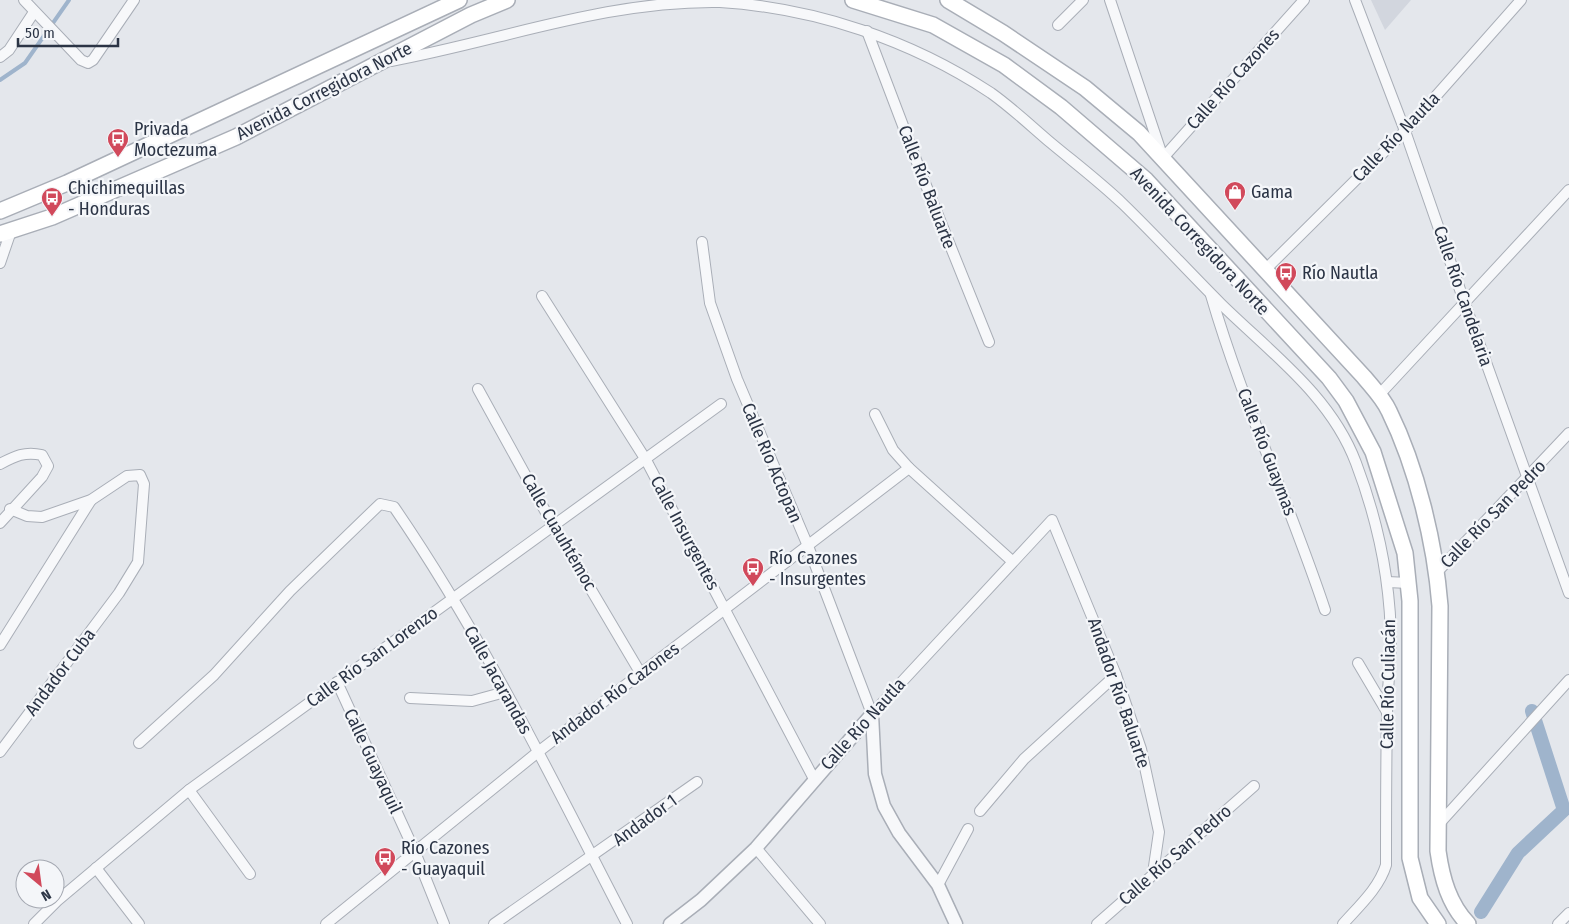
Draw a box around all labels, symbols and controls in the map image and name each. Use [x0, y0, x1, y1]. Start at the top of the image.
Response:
scale bar [18, 15, 118, 47]
text: 50 m [25, 24, 55, 42]
street label: Calle Río Cazones [1182, 24, 1284, 134]
street label: Avenida Corregidora Norte [232, 37, 416, 145]
street label: Calle Río Nautla [1348, 87, 1445, 187]
place label: Privada Moctezuma [134, 118, 218, 161]
street label: Calle Río Baluarte [893, 122, 961, 252]
bus stop icon: Privada Moctezuma [106, 127, 130, 158]
street label: Avenida Corregidora Norte [1126, 162, 1274, 320]
place label: Chichimequillas - Honduras [68, 177, 185, 220]
shop icon: Gama [1223, 180, 1247, 211]
place label: Gama [1251, 181, 1293, 203]
bus stop icon: Chichimequillas - Honduras [40, 186, 64, 217]
street label: Calle Río Candelaria [1429, 223, 1497, 369]
bus stop icon: Río Nautla [1274, 261, 1298, 292]
place label: Río Nautla [1302, 262, 1379, 284]
street label: Calle Río Guaymas [1233, 385, 1302, 519]
street label: Calle Río Actopan [737, 400, 807, 526]
street label: Calle Río San Pedro [1436, 455, 1550, 573]
street label: Calle Cuauhtémoc [517, 469, 602, 595]
street label: Calle Insurgentes [646, 472, 724, 594]
place label: Río Cazones - Insurgentes [769, 547, 866, 590]
bus stop icon: Río Cazones - Insurgentes [741, 556, 765, 587]
street label: Calle Río San Lorenzo [302, 602, 442, 712]
street label: Andador Río Baluarte [1083, 615, 1155, 771]
street label: Calle Río Culiacán [1376, 619, 1400, 749]
street label: Calle Jacarandas [459, 622, 537, 738]
street label: Andador Cuba [20, 624, 100, 720]
street label: Andador Río Cazones [546, 637, 684, 749]
street label: Calle Río Nautla [816, 673, 910, 775]
street label: Calle Guayaquil [339, 705, 407, 817]
street label: Andador 1 [609, 789, 681, 851]
street label: Calle Río San Pedro [1114, 800, 1236, 910]
place label: Río Cazones - Guayaquil [401, 837, 490, 880]
bus stop icon: Río Cazones - Guayaquil [373, 846, 397, 877]
north arrow [15, 859, 65, 909]
text: N [38, 885, 54, 904]

